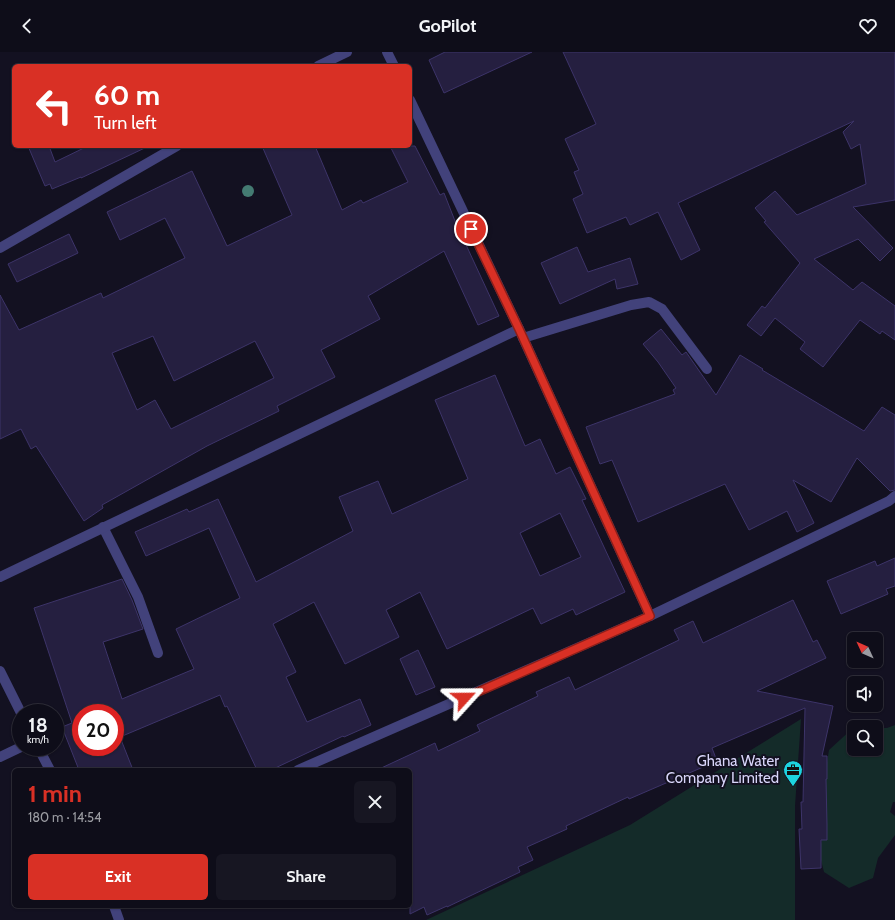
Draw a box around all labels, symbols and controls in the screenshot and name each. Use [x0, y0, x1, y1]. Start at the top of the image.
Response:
icon: back [16, 15, 38, 37]
text: GoPilot [419, 15, 476, 37]
icon: heart [857, 15, 879, 37]
text: 60 m [94, 78, 160, 112]
icon: left [28, 80, 80, 132]
text: Turn left [94, 112, 157, 134]
pin [454, 212, 488, 246]
icon: arrive [460, 218, 482, 240]
north arrow [847, 632, 883, 668]
map controls [847, 632, 883, 756]
button: sound [847, 676, 883, 712]
position arrow [443, 677, 485, 719]
speed limit sign: 20 [72, 704, 124, 756]
text: 18 [28, 713, 48, 737]
button: search [847, 720, 883, 756]
text: km/h [27, 733, 49, 746]
place label: Ghana Water Company Limited [666, 752, 779, 787]
office icon: Ghana Water Company Limited [782, 759, 804, 787]
text: 1 min [28, 779, 82, 808]
button: close [354, 781, 396, 823]
text: 180 m · 14:54 [28, 809, 101, 825]
button: Exit [28, 854, 208, 900]
button: Share [216, 854, 396, 900]

